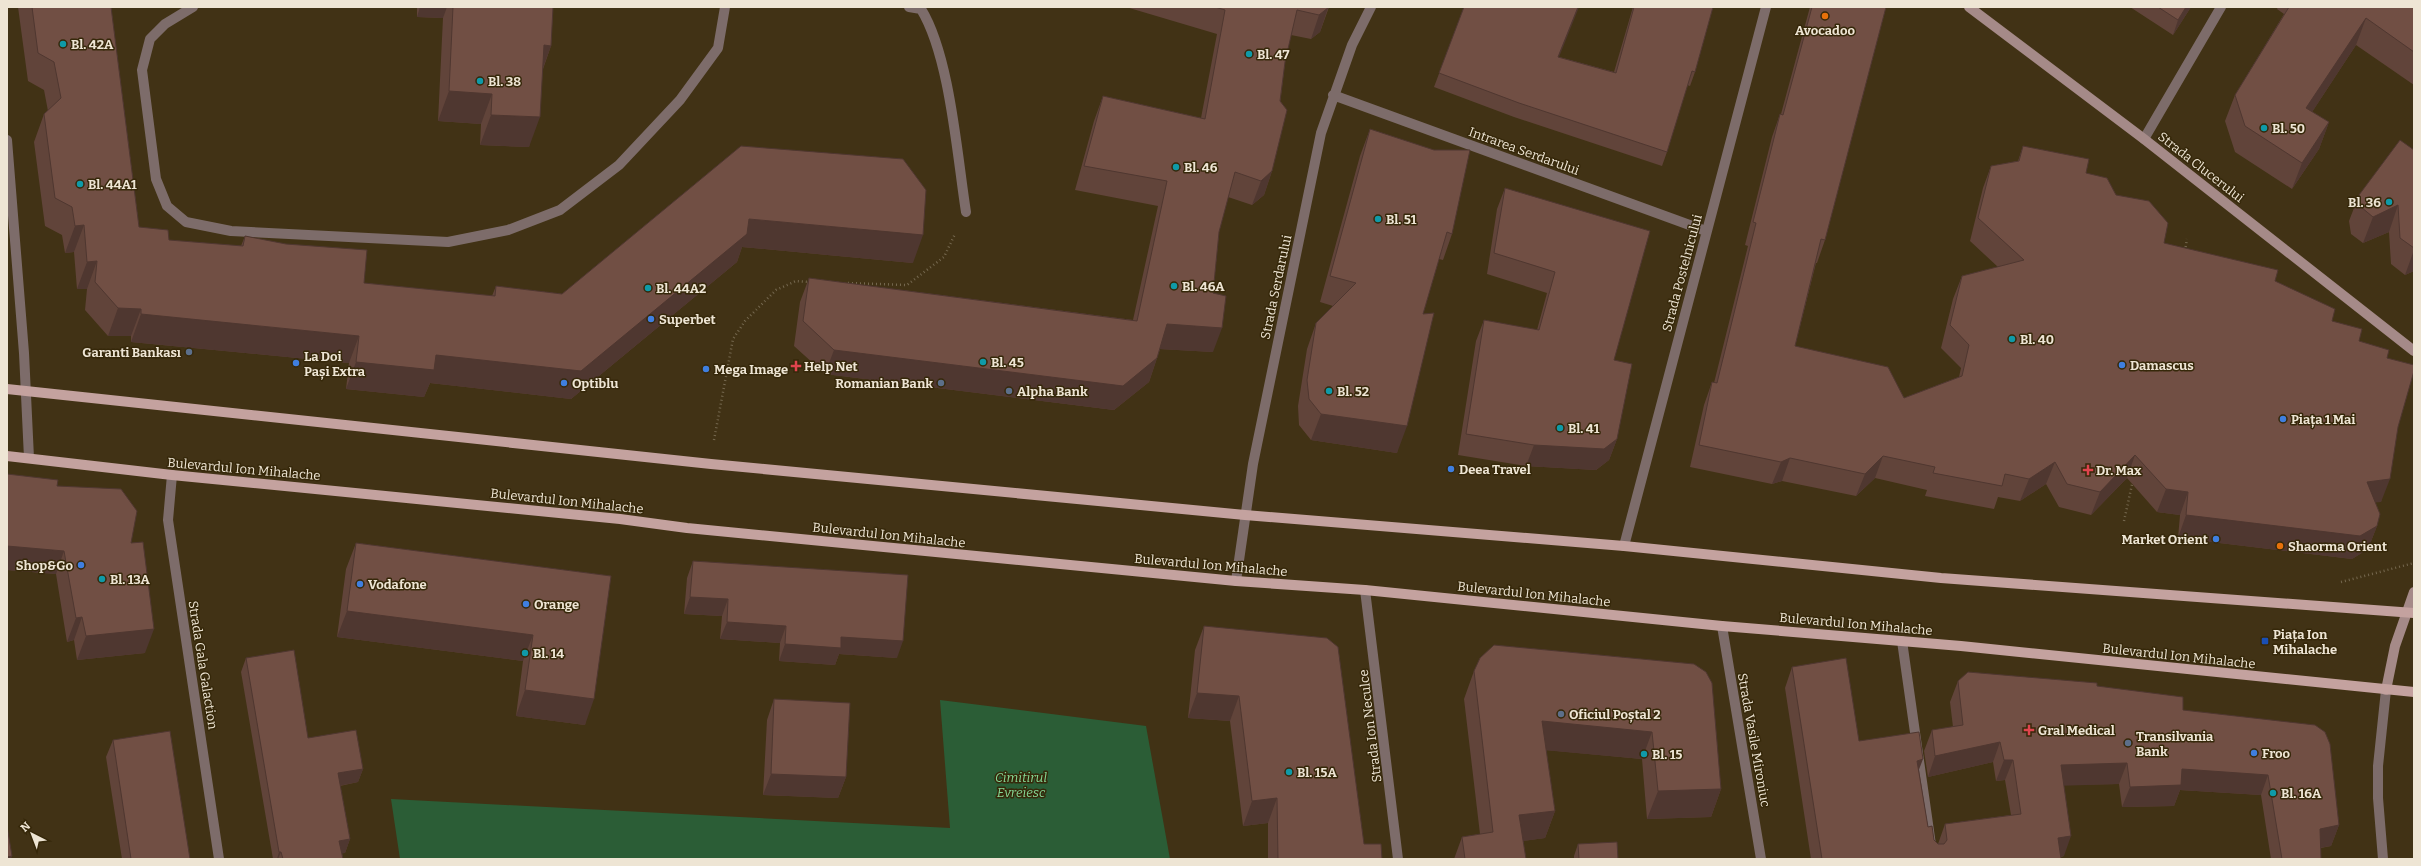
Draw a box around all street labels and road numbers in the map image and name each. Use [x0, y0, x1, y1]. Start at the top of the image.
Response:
street label: Intrarea Serdarului [1467, 124, 1581, 178]
street label: Strada Clucerului [2155, 129, 2247, 205]
street label: Strada Postelnicului [1659, 213, 1705, 333]
street label: Strada Serdarului [1258, 233, 1294, 341]
street label: Bulevardul Ion Mihalache [167, 455, 321, 483]
street label: Bulevardul Ion Mihalache [490, 486, 644, 516]
street label: Bulevardul Ion Mihalache [812, 520, 966, 550]
street label: Bulevardul Ion Mihalache [1134, 551, 1288, 579]
street label: Bulevardul Ion Mihalache [1457, 579, 1611, 609]
street label: Strada Gala Galaction [185, 600, 221, 731]
street label: Bulevardul Ion Mihalache [1779, 610, 1933, 638]
street label: Bulevardul Ion Mihalache [2102, 641, 2256, 671]
street label: Strada Ion Neculce [1356, 669, 1384, 783]
street label: Strada Vasile Mironiuc [1735, 672, 1773, 808]

